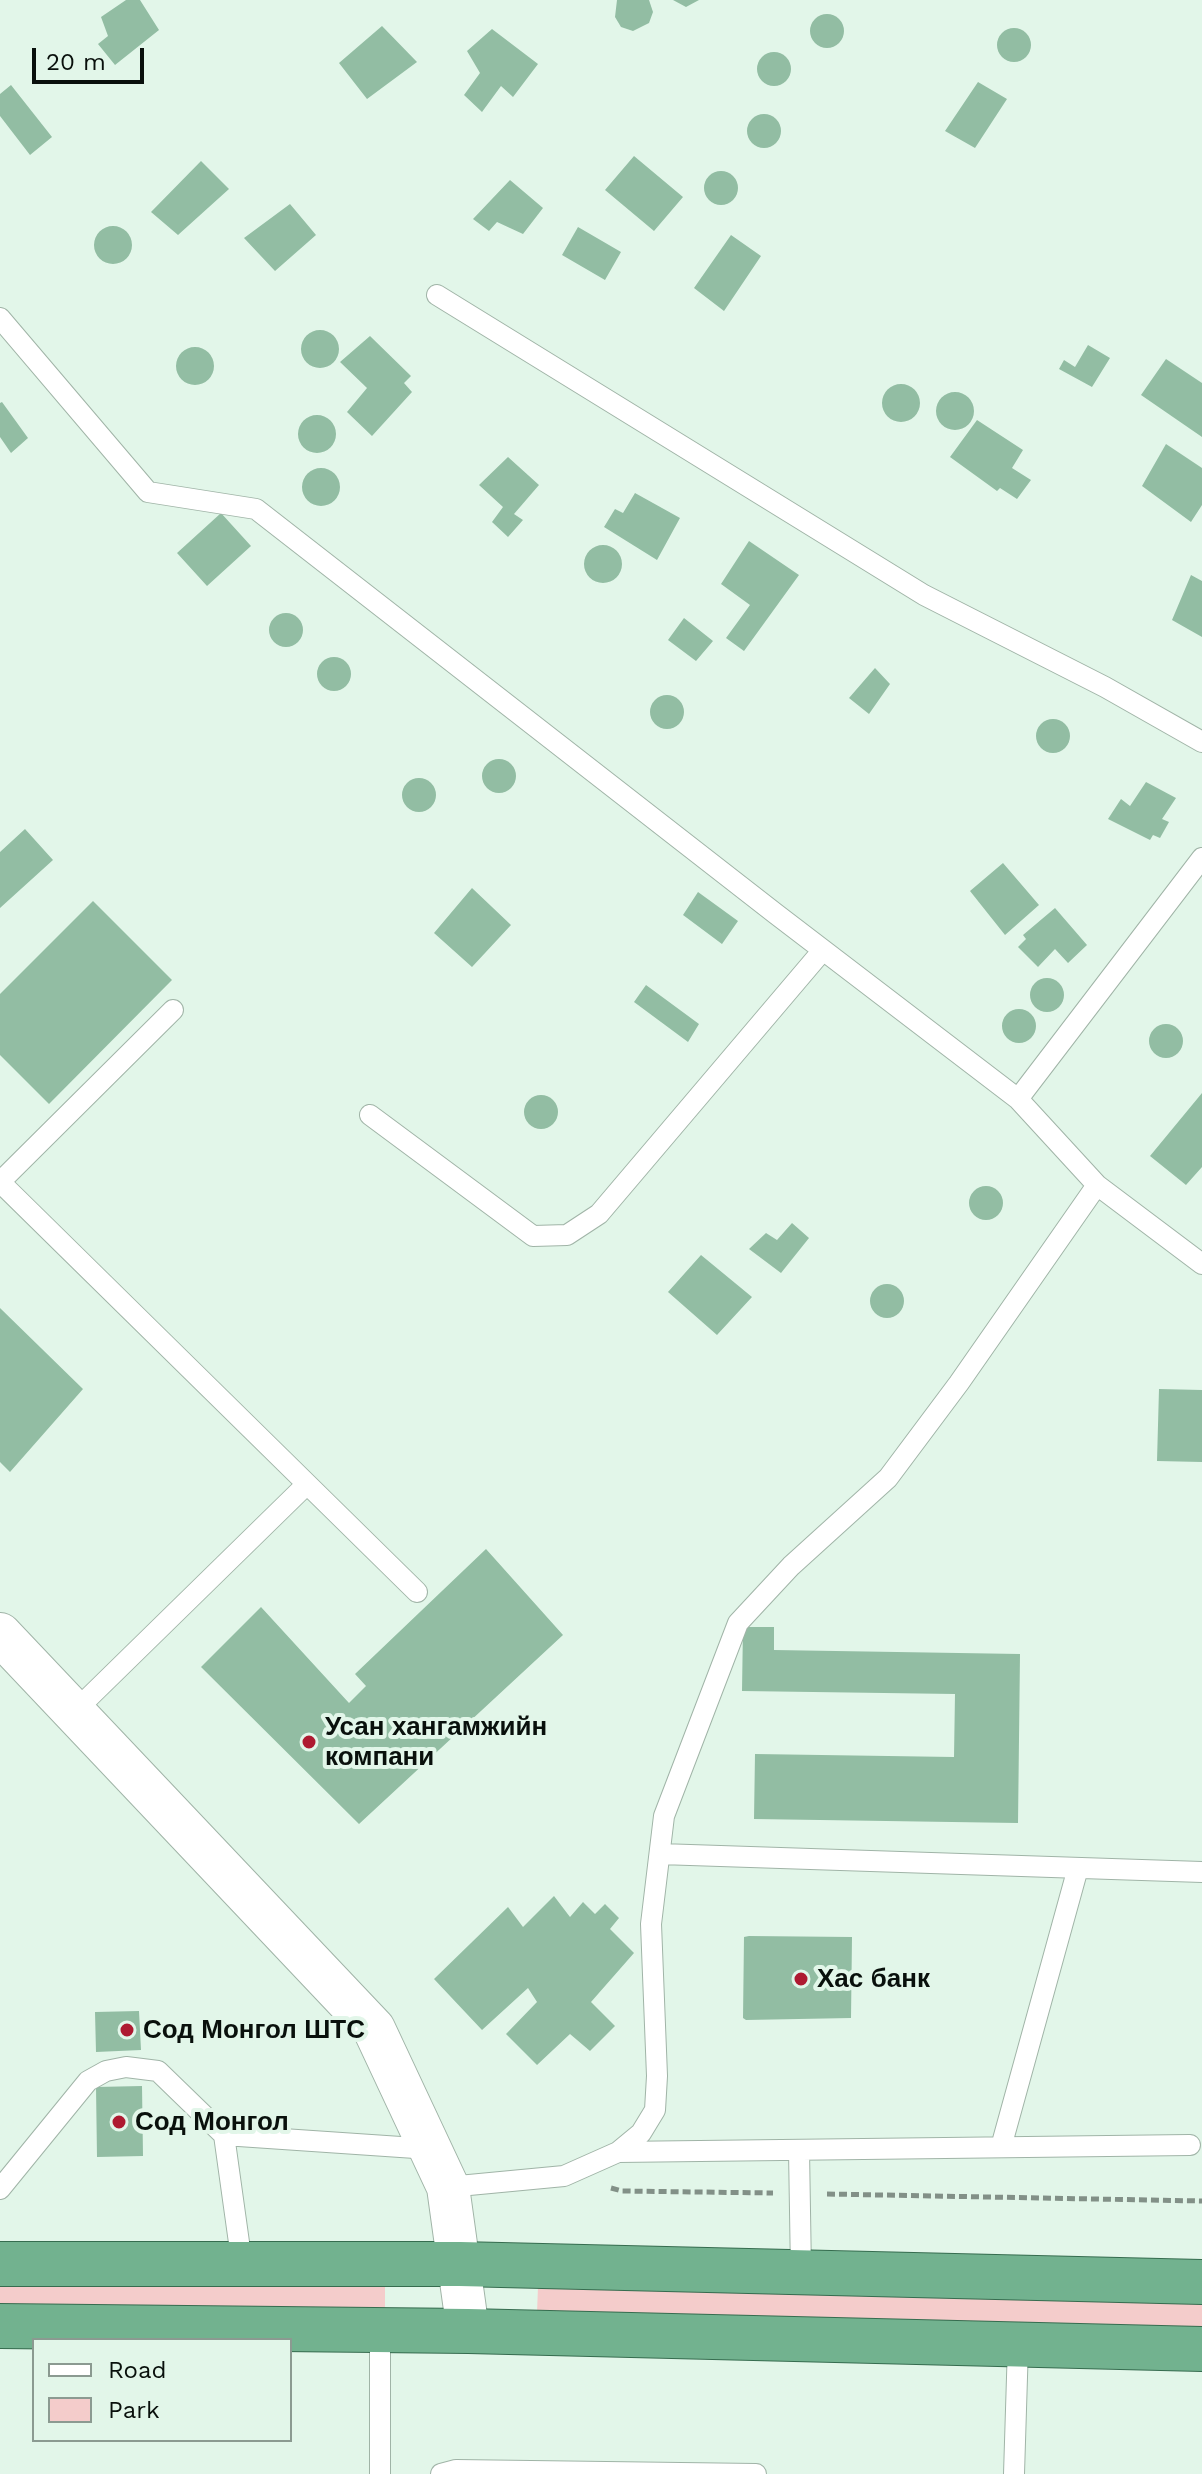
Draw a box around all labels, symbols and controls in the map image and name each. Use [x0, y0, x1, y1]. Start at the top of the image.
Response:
scale bar [36, 32, 148, 82]
text: 20 m [46, 48, 106, 76]
place label: Усан хангамжийн компани [325, 1711, 547, 1772]
marker: Усан хангамжийн компани [300, 1733, 318, 1751]
place label: Хас банк [817, 1963, 930, 1995]
marker: Хас банк [792, 1970, 810, 1988]
place label: Сод Монгол ШТС [143, 2014, 365, 2046]
marker: Сод Монгол ШТС [118, 2021, 136, 2039]
place label: Сод Монгол [135, 2106, 289, 2138]
marker: Сод Монгол [110, 2113, 128, 2131]
legend [32, 2338, 292, 2442]
text: Road [108, 2356, 167, 2384]
text: Park [108, 2396, 160, 2424]

